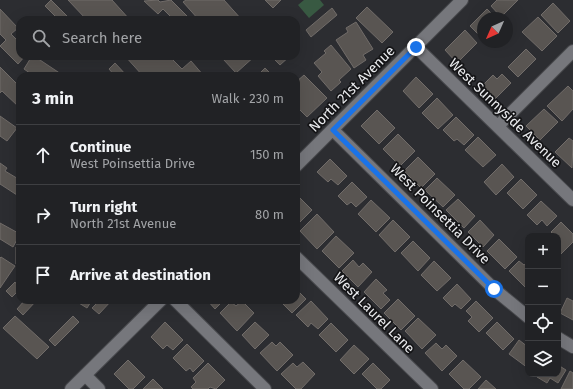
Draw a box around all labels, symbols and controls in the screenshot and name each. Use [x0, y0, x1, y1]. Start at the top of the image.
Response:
north arrow [477, 12, 513, 48]
search box [16, 16, 300, 60]
icon: search [30, 27, 52, 49]
text: Search here [62, 29, 142, 47]
route end [407, 38, 425, 56]
street label: North 21st Avenue [305, 42, 399, 136]
street label: West Sunnyside Avenue [445, 55, 565, 171]
text: 3 min [32, 88, 74, 109]
text: Walk · 230 m [212, 91, 284, 106]
text: Continue [70, 138, 131, 156]
icon: ahead [32, 144, 54, 166]
text: 150 m [250, 147, 284, 162]
text: West Poinsettia Drive [70, 156, 195, 171]
street label: West Poinsettia Drive [386, 160, 494, 268]
text: Turn right [70, 198, 137, 216]
icon: right [32, 204, 54, 226]
text: 80 m [255, 207, 284, 222]
text: North 21st Avenue [70, 216, 176, 231]
map controls [525, 233, 561, 377]
button: + [525, 233, 561, 269]
icon: arrive [32, 264, 54, 286]
text: Arrive at destination [70, 266, 211, 284]
street label: West Laurel Lane [330, 269, 418, 357]
button: − [525, 269, 561, 305]
route start [485, 280, 503, 298]
button: locate [525, 305, 561, 341]
button: layers [525, 341, 561, 377]

